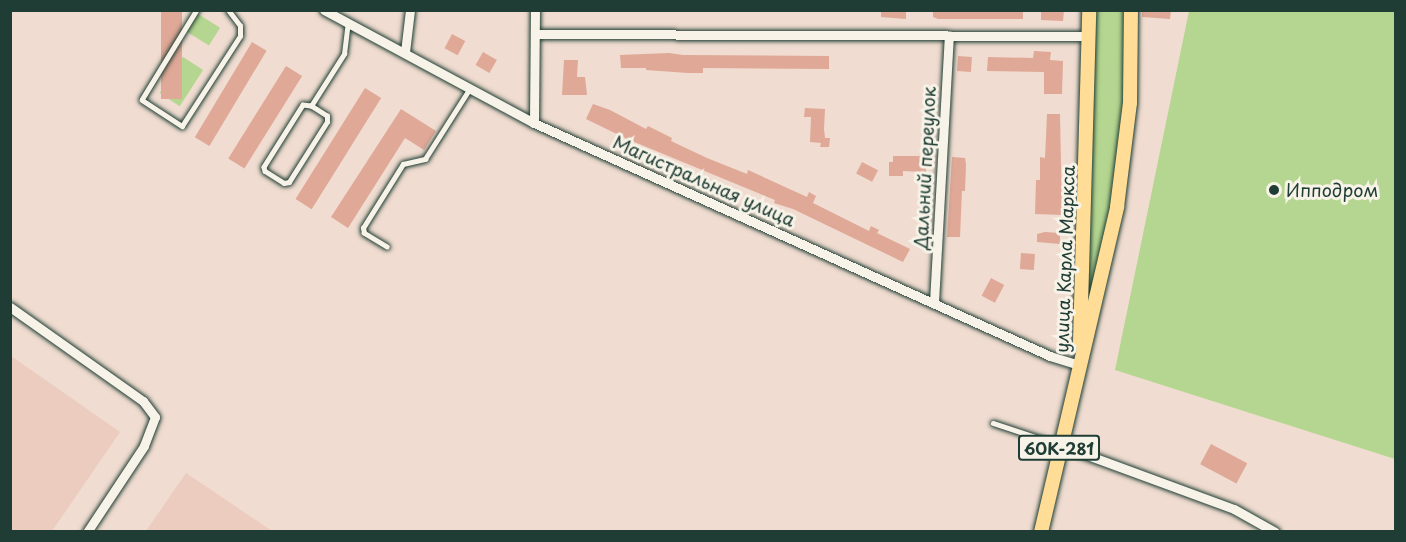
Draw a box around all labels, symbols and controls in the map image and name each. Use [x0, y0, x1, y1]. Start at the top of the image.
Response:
street label: Дальний переулок [910, 86, 940, 250]
street label: Магистральная улица [609, 131, 799, 231]
street label: улица Карла Маркса [1051, 165, 1079, 353]
place label: Ипподром [1286, 179, 1378, 201]
marker: Ипподром [1267, 183, 1281, 197]
road number: 60К-281 [1017, 435, 1101, 461]

